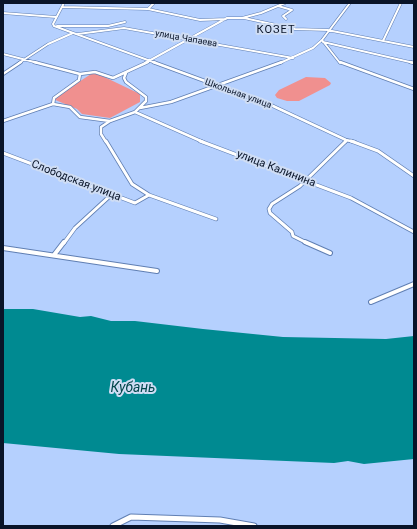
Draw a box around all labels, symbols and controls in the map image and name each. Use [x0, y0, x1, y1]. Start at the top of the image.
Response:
district label: КОЗЕТ [257, 23, 295, 37]
street label: улица Чапаева [154, 28, 218, 50]
street label: Школьная улица [203, 77, 273, 111]
street label: улица Калинина [235, 148, 317, 190]
street label: Слободская улица [29, 158, 123, 204]
water label: Кубань [111, 380, 155, 396]

